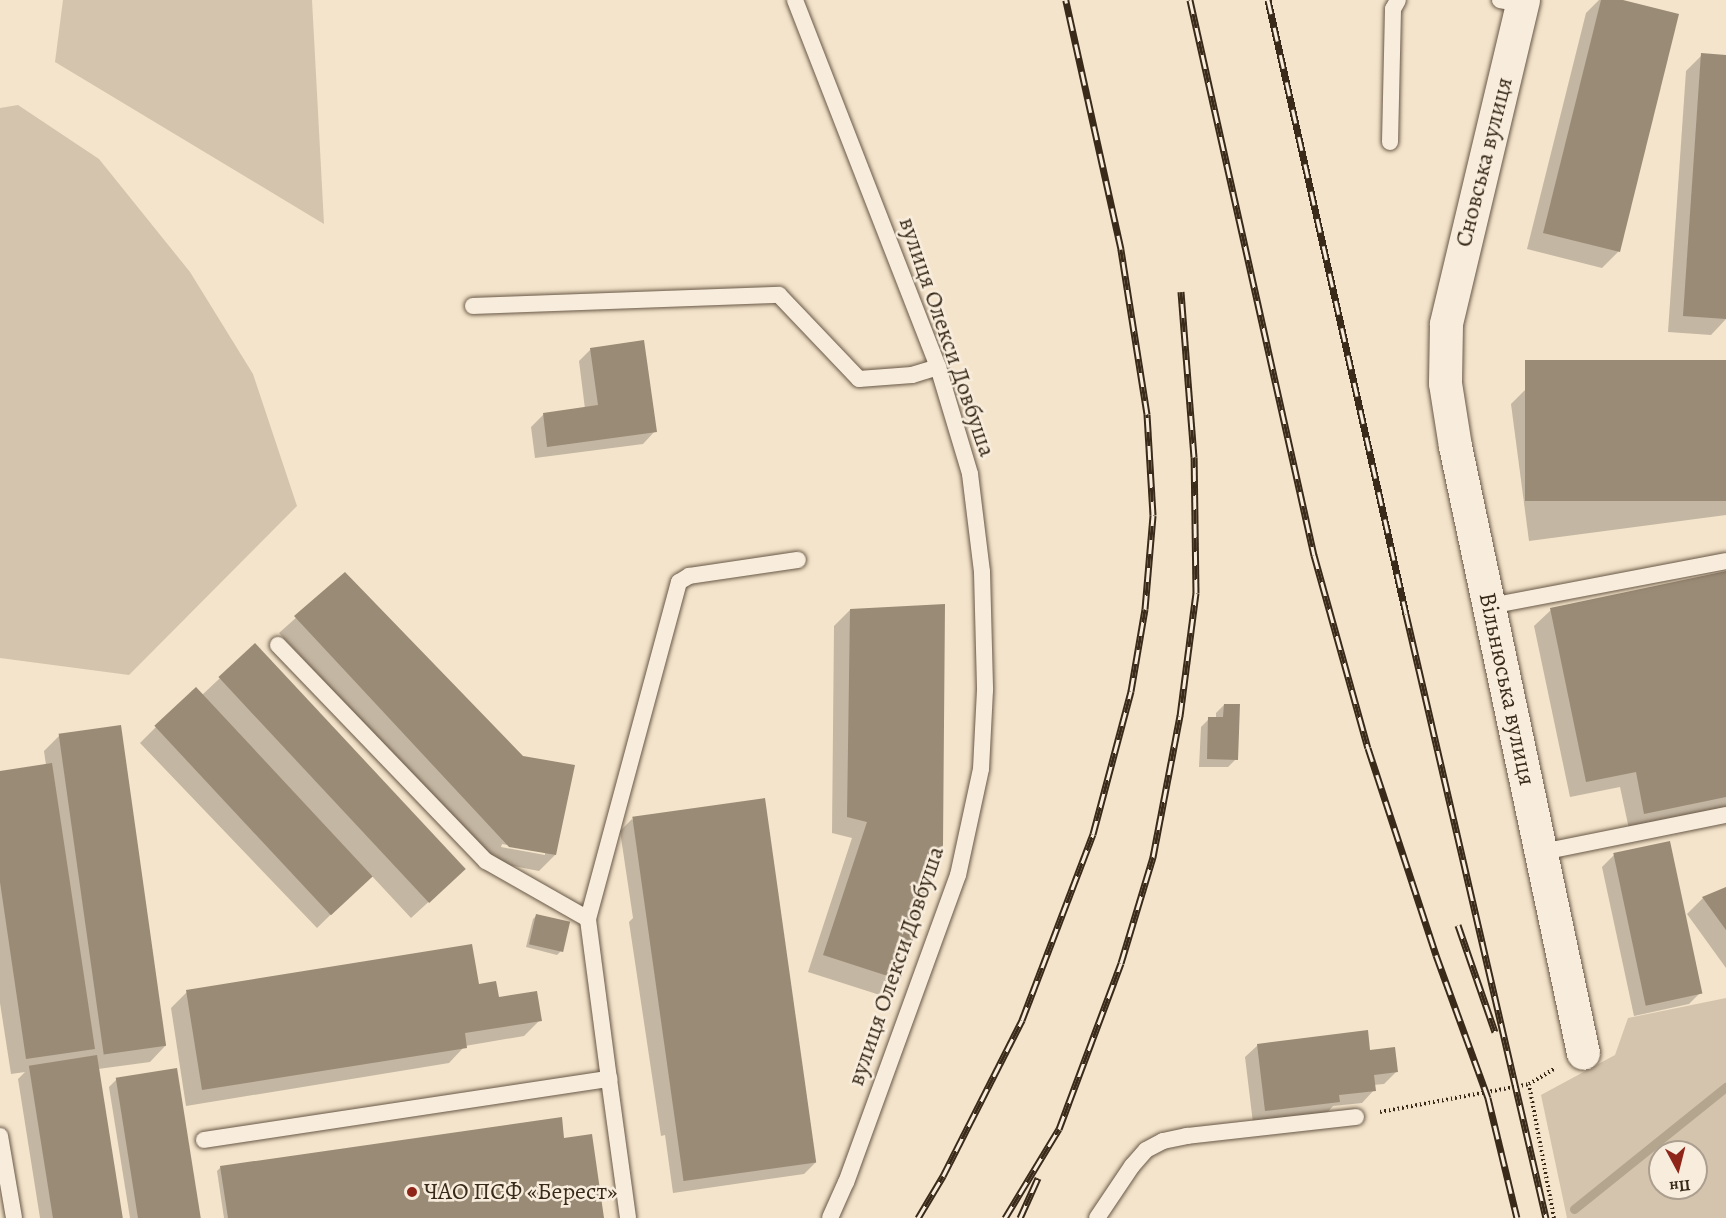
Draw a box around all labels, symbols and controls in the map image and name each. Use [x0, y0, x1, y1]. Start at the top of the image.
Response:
street label: Сновська вулиця [1449, 74, 1519, 250]
street label: вулиця Олекси Довбуша [892, 214, 1002, 460]
street label: Вільнюська вулиця [1472, 590, 1542, 788]
street label: вулиця Олекси Довбуша [841, 843, 951, 1089]
north arrow [1648, 1140, 1708, 1200]
text: Пн [1668, 1174, 1692, 1198]
place label: ЧАО ПСФ «Берест» [424, 1178, 617, 1206]
marker: ЧАО ПСФ «Берест» [405, 1185, 419, 1199]

